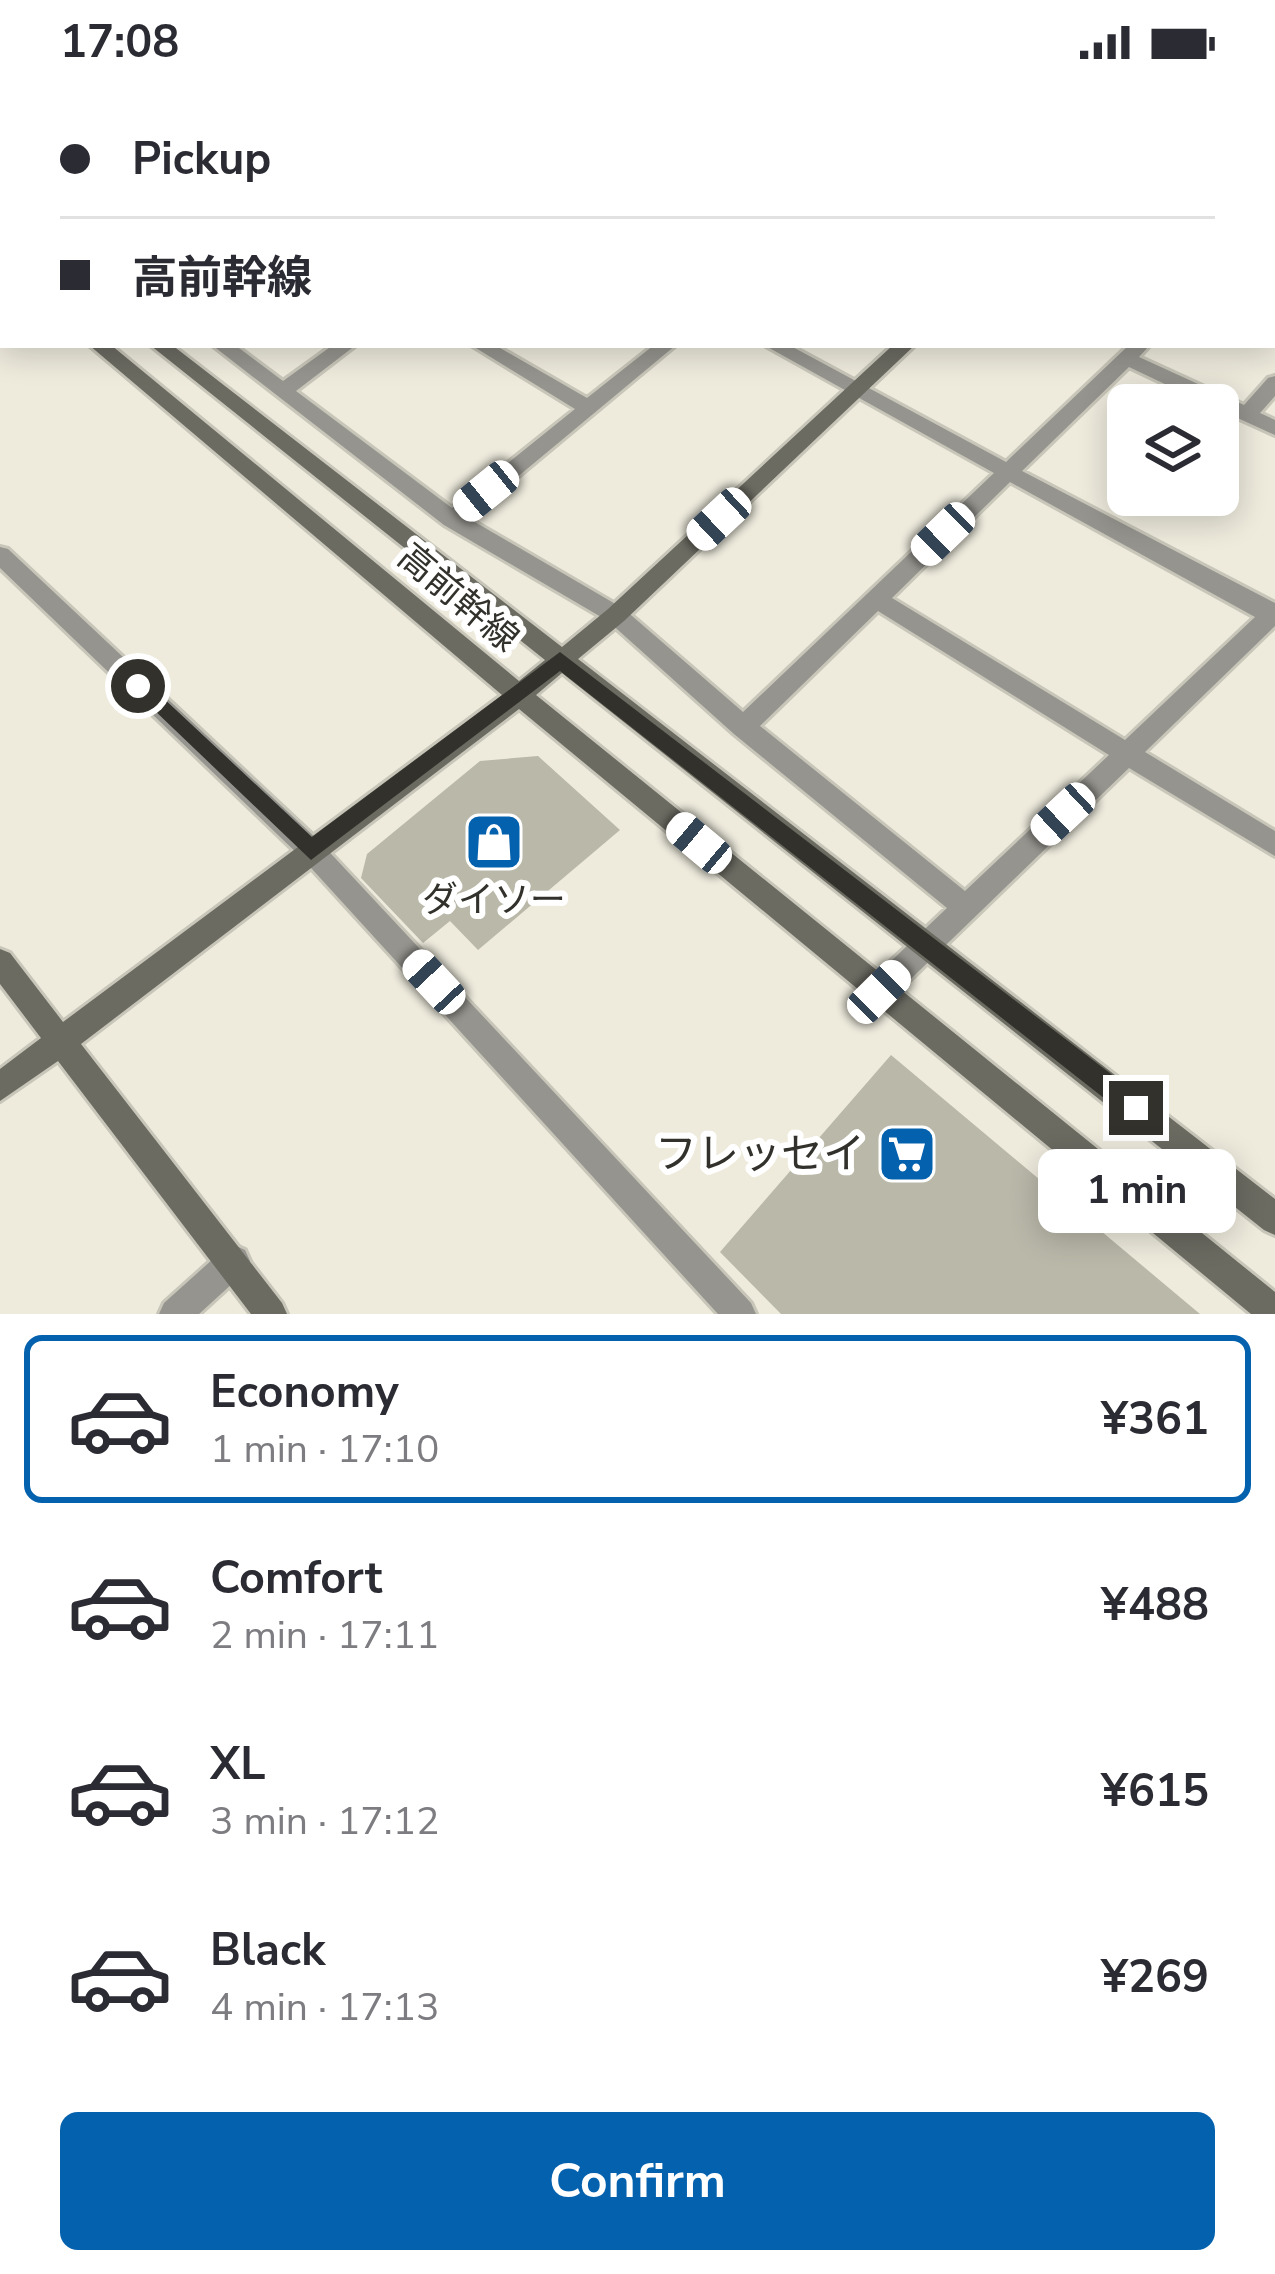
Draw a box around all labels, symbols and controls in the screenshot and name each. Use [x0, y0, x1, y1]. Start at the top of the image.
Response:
text: 17:08 [60, 12, 179, 73]
text: Pickup [132, 129, 271, 190]
text: 高前幹線 [132, 248, 312, 309]
map controls [1107, 384, 1239, 516]
button: layers [1107, 384, 1239, 516]
car [447, 454, 525, 528]
car [680, 481, 758, 557]
car [905, 496, 981, 572]
street label: 高前幹線 [387, 533, 529, 663]
route start [111, 659, 165, 713]
car [1024, 776, 1102, 852]
car [660, 806, 738, 880]
shop icon: ダイソー [463, 811, 525, 873]
place label: ダイソー [422, 876, 566, 925]
car [396, 943, 472, 1021]
car [841, 954, 917, 1030]
route end [1109, 1081, 1163, 1135]
supermarket icon: フレッセイ [876, 1123, 938, 1185]
place label: フレッセイ [655, 1126, 865, 1183]
callout: 1 min [1037, 1150, 1235, 1234]
text: 1 min [1087, 1164, 1187, 1217]
text: Economy [210, 1362, 399, 1423]
icon: car [66, 1365, 174, 1473]
text: ¥361 [1101, 1389, 1209, 1450]
text: 1 min · 17:10 [210, 1423, 439, 1476]
text: Comfort [210, 1548, 382, 1609]
icon: car [66, 1551, 174, 1659]
text: ¥488 [1101, 1575, 1209, 1636]
text: 2 min · 17:11 [210, 1609, 439, 1662]
text: XL [210, 1734, 266, 1795]
icon: car [66, 1737, 174, 1845]
text: ¥615 [1101, 1761, 1209, 1822]
text: 3 min · 17:12 [210, 1795, 439, 1848]
text: Black [210, 1920, 325, 1981]
icon: car [66, 1923, 174, 2031]
text: ¥269 [1101, 1947, 1209, 2008]
text: 4 min · 17:13 [210, 1981, 439, 2034]
button: Confirm [60, 2112, 1215, 2250]

